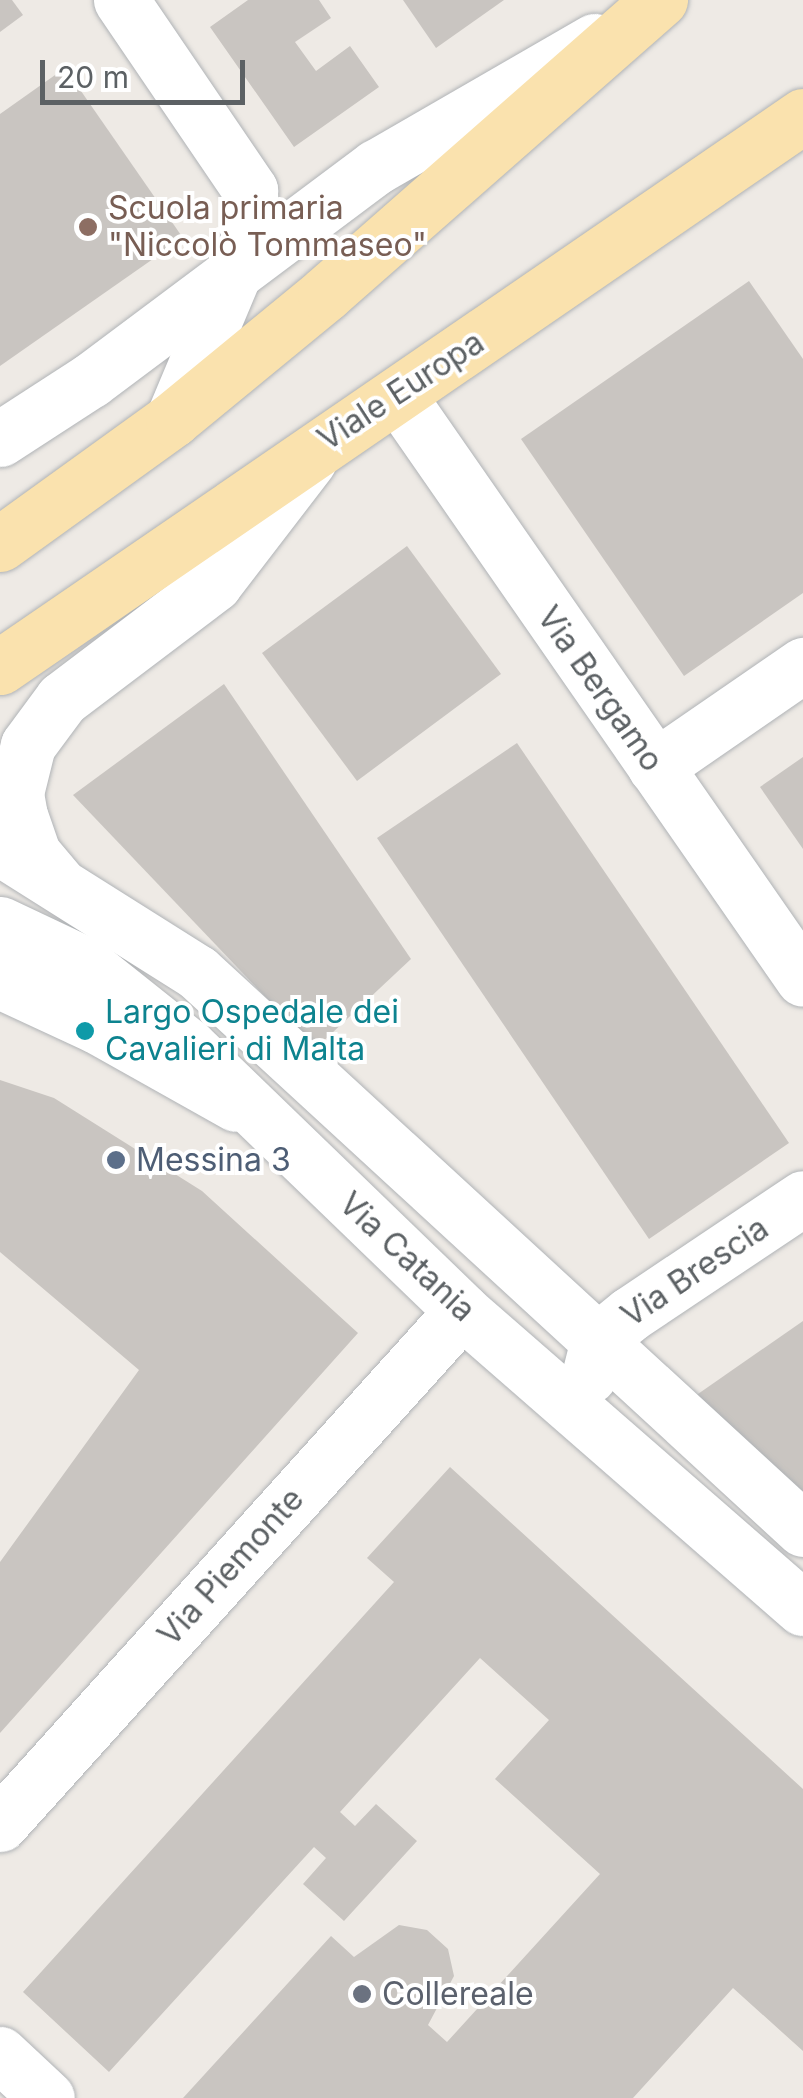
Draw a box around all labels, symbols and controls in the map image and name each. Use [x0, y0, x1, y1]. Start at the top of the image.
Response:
scale bar [45, 40, 250, 102]
text: 20 m [57, 59, 129, 95]
place label: Scuola primaria "Niccolò Tommaseo" [108, 190, 427, 265]
marker: Scuola primaria "Niccolò Tommaseo" [77, 216, 99, 238]
street label: Viale Europa [311, 323, 491, 459]
street label: Via Bergamo [529, 599, 671, 779]
place label: Largo Ospedale dei Cavalieri di Malta [105, 994, 399, 1069]
marker: Largo Ospedale dei Cavalieri di Malta [74, 1020, 96, 1042]
place label: Messina 3 [136, 1141, 291, 1179]
marker: Messina 3 [105, 1149, 127, 1171]
street label: Via Catania [331, 1185, 483, 1329]
street label: Via Brescia [614, 1209, 776, 1335]
street label: Via Piemonte [150, 1480, 312, 1654]
place label: Collereale [382, 1975, 534, 2013]
marker: Collereale [351, 1983, 373, 2005]

